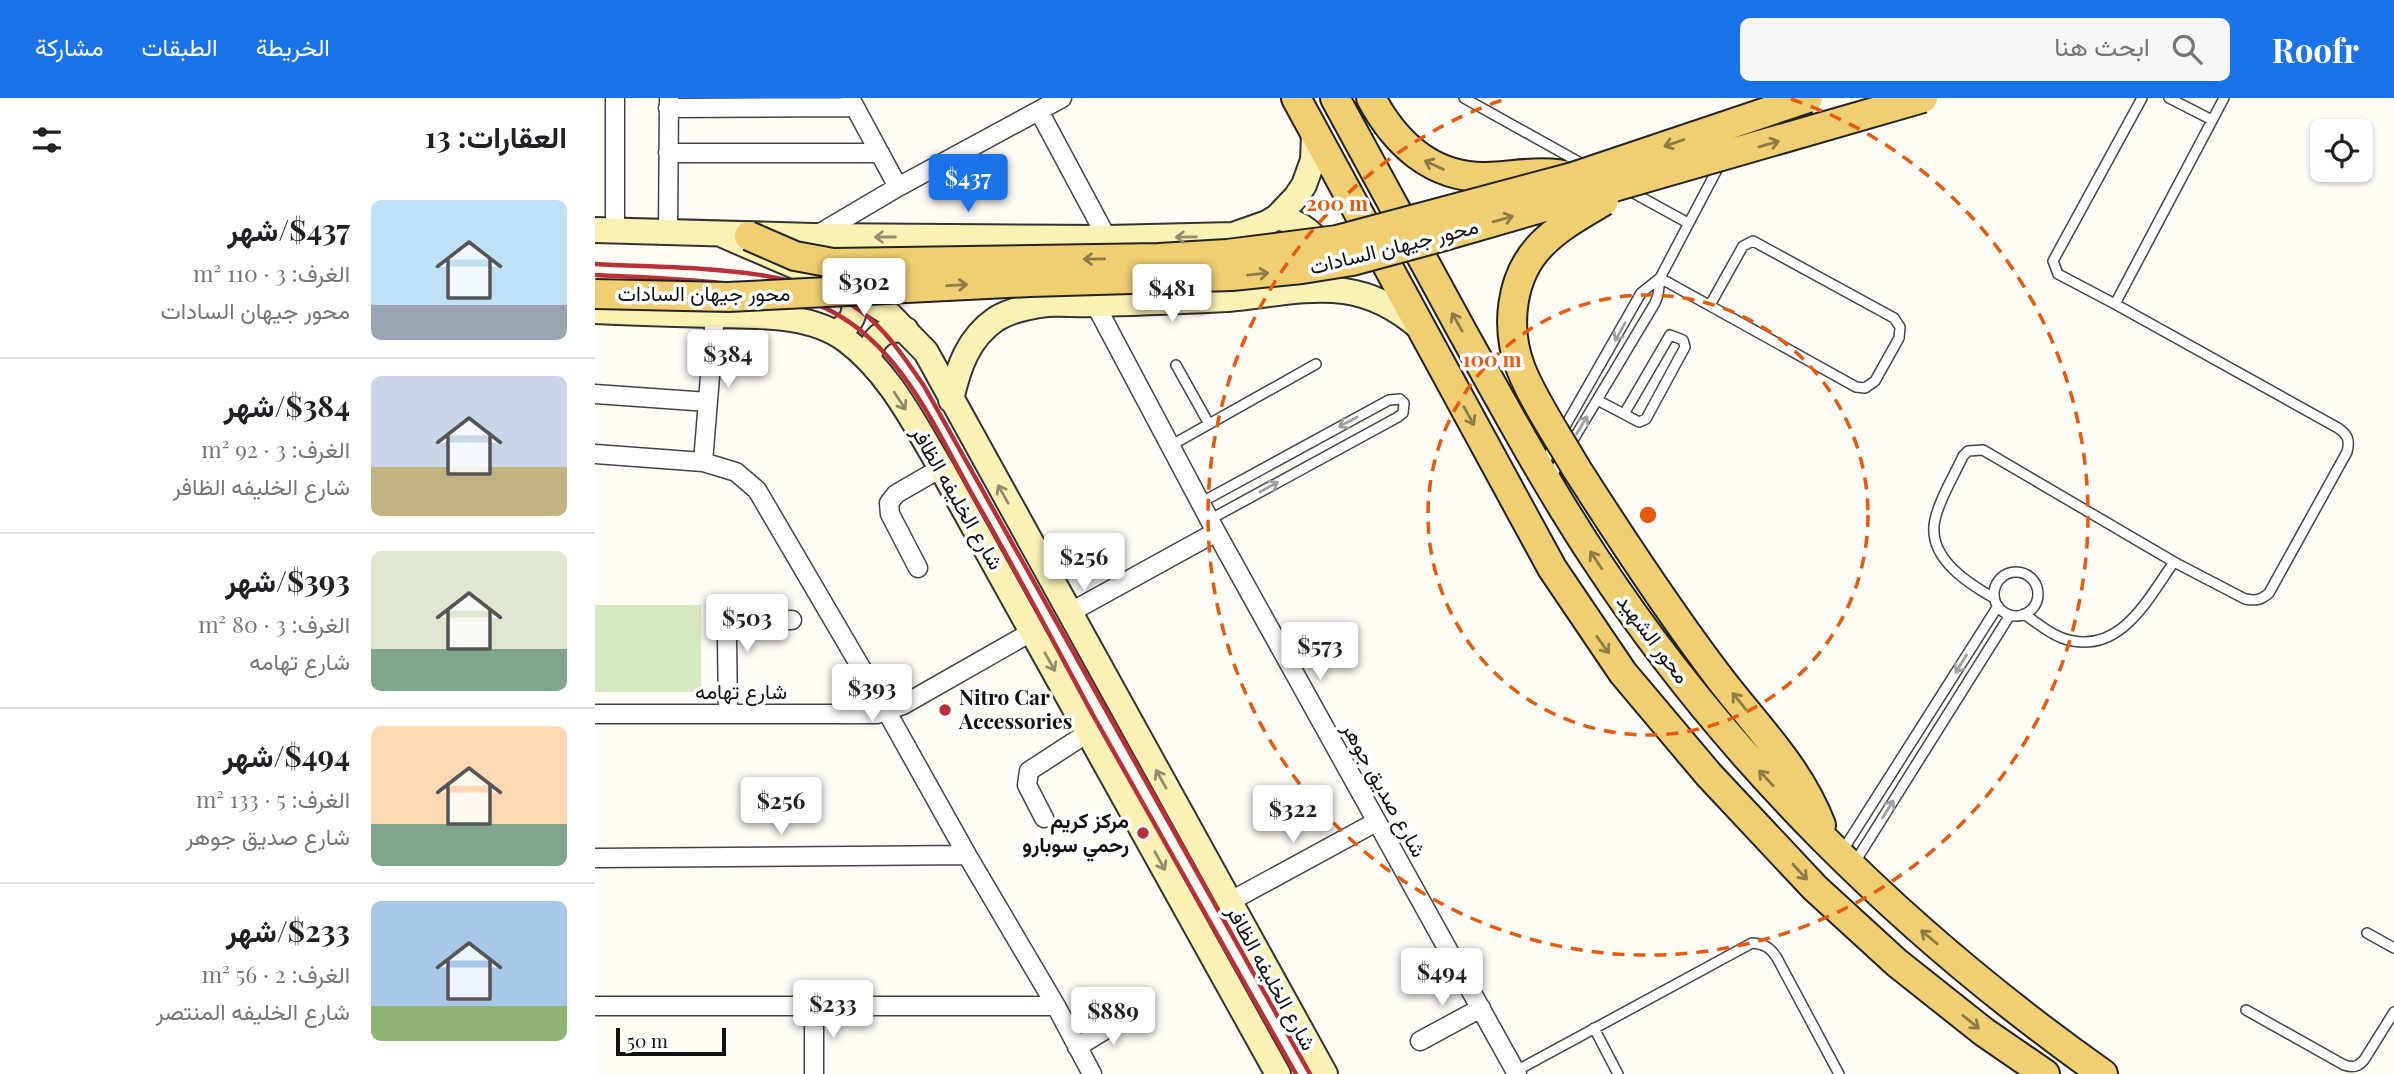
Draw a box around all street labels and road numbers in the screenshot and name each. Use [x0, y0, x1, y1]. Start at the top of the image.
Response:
street label: محور جيهان السادات [1306, 211, 1481, 281]
street label: محور جيهان السادات [618, 278, 790, 307]
street label: شارع الخليفه الظافر [904, 419, 1011, 575]
street label: محور الشهيد [1611, 587, 1697, 689]
street label: شارع تهامه [695, 676, 787, 706]
street label: شارع صديق جوهر [1335, 716, 1434, 863]
street label: شارع الخليفه الظافر [1219, 899, 1324, 1056]

